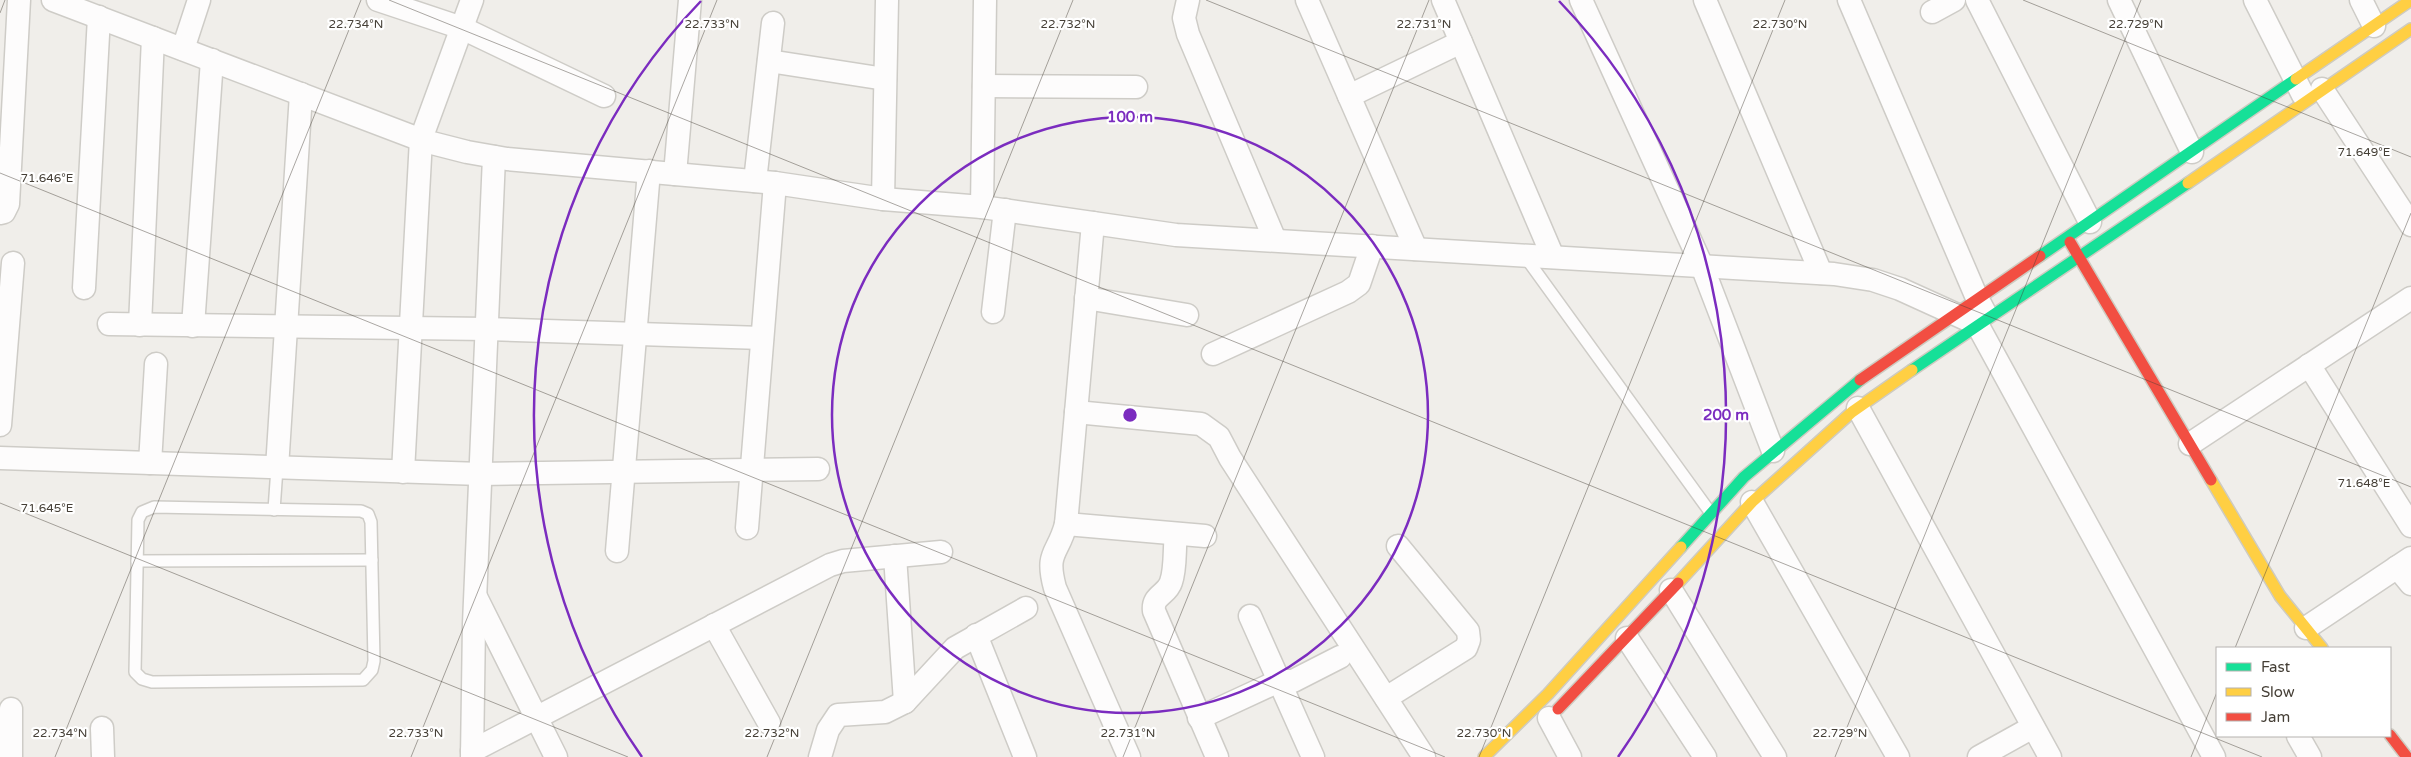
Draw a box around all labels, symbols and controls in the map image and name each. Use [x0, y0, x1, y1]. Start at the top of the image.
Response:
text: 22.734°N [329, 17, 383, 31]
text: 22.733°N [685, 17, 739, 31]
text: 22.732°N [1041, 17, 1095, 31]
text: 22.731°N [1397, 17, 1451, 31]
text: 22.730°N [1753, 17, 1807, 31]
text: 22.729°N [2109, 17, 2163, 31]
text: 100 m [1107, 108, 1153, 126]
text: 71.649°E [2338, 145, 2391, 159]
text: 71.646°E [21, 171, 74, 185]
centre of rings [1121, 406, 1139, 424]
text: 200 m [1703, 406, 1749, 424]
text: 71.648°E [2338, 476, 2391, 490]
text: 71.645°E [21, 501, 74, 515]
legend [2216, 647, 2391, 737]
text: Fast [2261, 658, 2291, 676]
text: Slow [2261, 683, 2295, 701]
text: Jam [2261, 708, 2290, 726]
text: 22.734°N [33, 726, 87, 740]
text: 22.733°N [389, 726, 443, 740]
text: 22.732°N [745, 726, 799, 740]
text: 22.731°N [1101, 726, 1155, 740]
text: 22.730°N [1457, 726, 1511, 740]
text: 22.729°N [1813, 726, 1867, 740]

